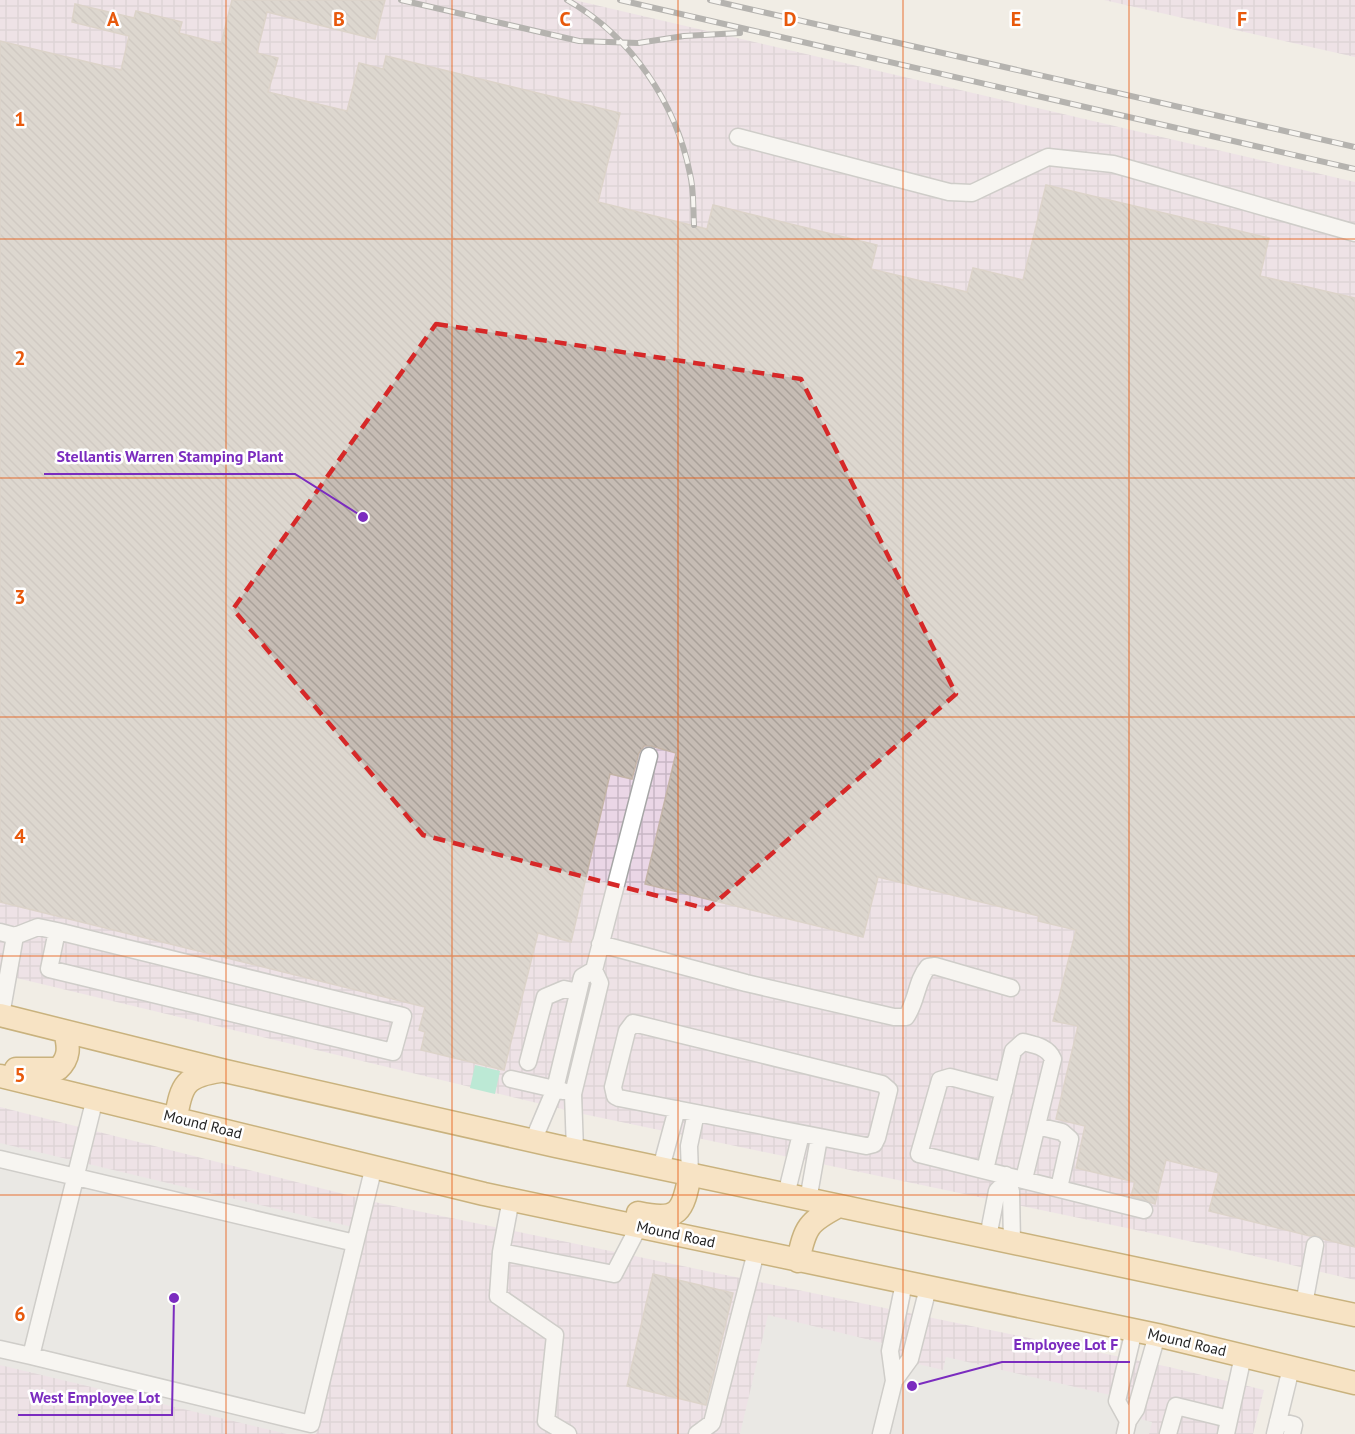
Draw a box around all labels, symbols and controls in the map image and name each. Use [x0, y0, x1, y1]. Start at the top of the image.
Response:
text: A [107, 6, 120, 32]
text: B [333, 6, 345, 32]
text: C [559, 6, 571, 32]
text: D [784, 6, 797, 32]
text: E [1011, 6, 1021, 32]
text: F [1237, 6, 1247, 32]
text: 1 [14, 106, 26, 132]
text: 2 [14, 345, 26, 371]
callout: Stellantis Warren Stamping Plant [44, 440, 295, 474]
text: Stellantis Warren Stamping Plant [57, 446, 284, 466]
text: 3 [14, 584, 26, 610]
text: 4 [14, 823, 26, 849]
text: 5 [14, 1062, 26, 1088]
street label: Mound Road [162, 1105, 244, 1143]
street label: Mound Road [635, 1216, 717, 1252]
text: 6 [14, 1301, 26, 1327]
street label: Mound Road [1146, 1324, 1228, 1360]
callout: Employee Lot F [1002, 1328, 1130, 1362]
text: Employee Lot F [1014, 1334, 1118, 1354]
callout: West Employee Lot [18, 1381, 172, 1415]
text: West Employee Lot [30, 1387, 160, 1407]

